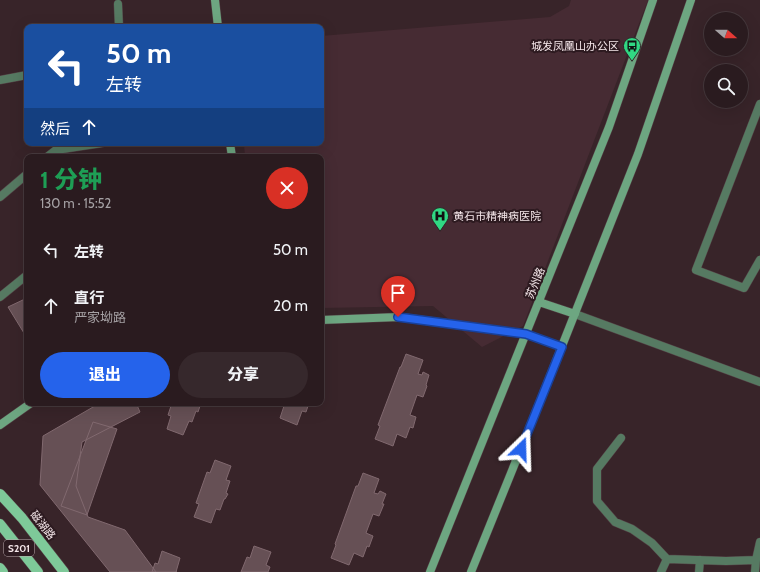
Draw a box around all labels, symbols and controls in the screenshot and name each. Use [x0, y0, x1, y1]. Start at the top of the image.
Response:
north arrow [704, 12, 748, 56]
map controls [704, 12, 748, 108]
text: 50 m [106, 36, 171, 70]
bus stop icon: 城发凤凰山办公区 [622, 36, 642, 61]
place label: 城发凤凰山办公区 [531, 39, 619, 53]
icon: left [40, 40, 92, 92]
button: search [704, 64, 748, 108]
text: 左转 [106, 74, 142, 96]
icon: ahead [78, 116, 100, 138]
text: 然后 [40, 120, 70, 138]
text: 1 分钟 [40, 165, 102, 194]
button: close [266, 167, 308, 209]
text: 130 m · 15:52 [40, 195, 111, 211]
hospital icon: 黄石市精神病医院 [430, 206, 450, 231]
place label: 黄石市精神病医院 [453, 209, 541, 223]
icon: left [40, 239, 62, 261]
text: 50 m [273, 241, 308, 259]
text: 左转 [74, 243, 104, 261]
street label: 苏州路 [522, 265, 548, 301]
pin [381, 276, 415, 317]
icon: arrive [387, 282, 409, 304]
text: 直行 [74, 289, 104, 307]
icon: ahead [40, 295, 62, 317]
text: 20 m [273, 297, 308, 315]
text: 严家坳路 [74, 309, 126, 325]
button: 退出 [40, 352, 170, 398]
button: 分享 [178, 352, 308, 398]
position arrow [500, 428, 542, 470]
street label: 磁湖路 [27, 508, 59, 542]
road number: S201 [4, 540, 34, 556]

